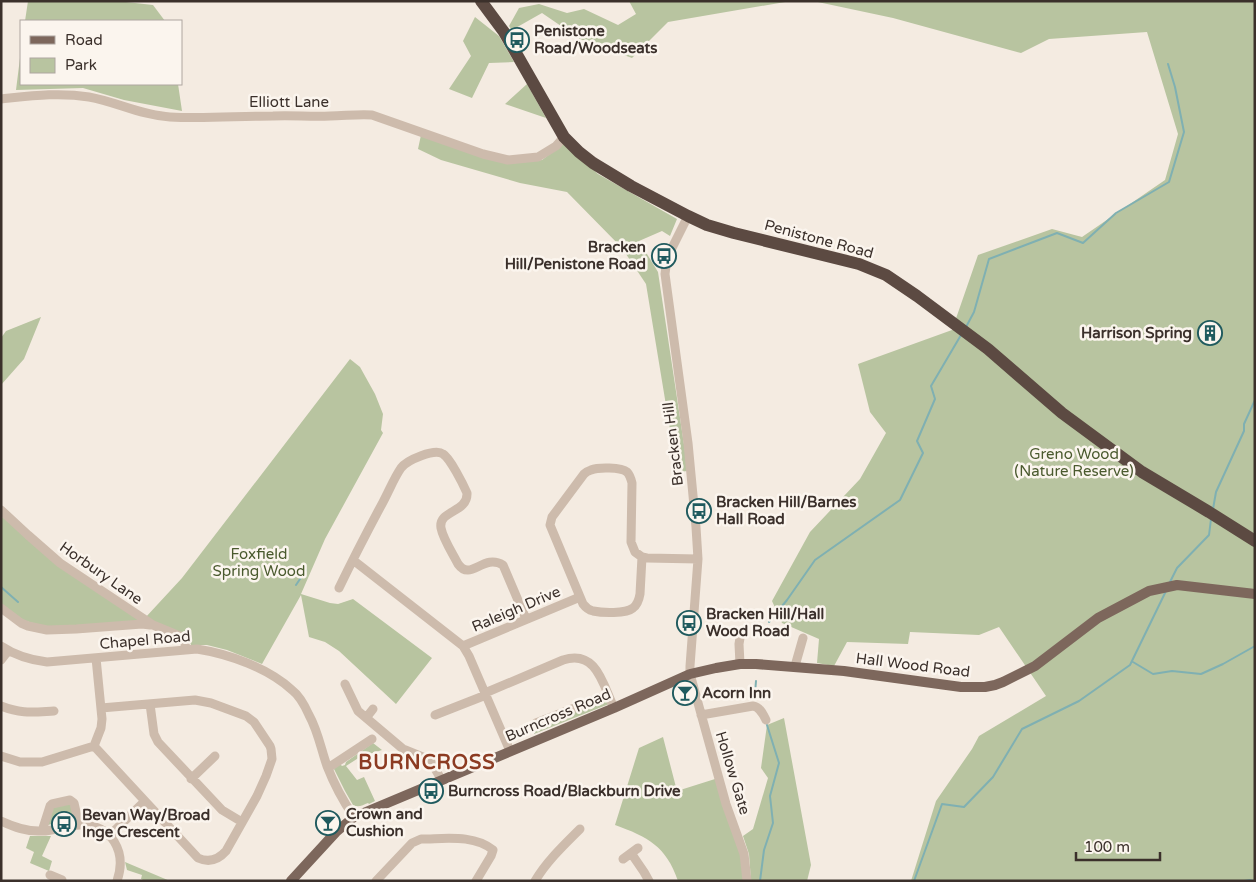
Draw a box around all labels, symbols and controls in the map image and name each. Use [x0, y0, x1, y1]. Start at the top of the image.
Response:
legend [20, 20, 182, 85]
place label: Penistone Road/Woodseats [534, 22, 657, 57]
bus stop icon: Penistone Road/Woodseats [504, 27, 530, 53]
text: Road [65, 31, 103, 49]
text: Park [65, 56, 97, 74]
street label: Elliott Lane [249, 93, 329, 111]
street label: Penistone Road [762, 216, 876, 262]
place label: Bracken Hill/Penistone Road [505, 238, 646, 273]
bus stop icon: Bracken Hill/Penistone Road [651, 243, 677, 269]
building icon: Harrison Spring [1197, 320, 1223, 346]
place label: Harrison Spring [1081, 324, 1192, 343]
street label: Bracken Hill [659, 401, 687, 487]
park label: Greno Wood (Nature Reserve) [1014, 445, 1134, 480]
place label: Bracken Hill/Barnes Hall Road [716, 493, 856, 528]
bus stop icon: Bracken Hill/Barnes Hall Road [686, 498, 712, 524]
street label: Horbury Lane [56, 538, 146, 608]
park label: Foxfield Spring Wood [213, 545, 305, 580]
street label: Raleigh Drive [469, 582, 563, 636]
place label: Bracken Hill/Hall Wood Road [706, 605, 824, 640]
bus stop icon: Bracken Hill/Hall Wood Road [676, 610, 702, 636]
street label: Chapel Road [99, 627, 191, 653]
street label: Hall Wood Road [855, 649, 971, 681]
bar icon: Acorn Inn [672, 680, 698, 706]
place label: Acorn Inn [702, 684, 771, 702]
street label: Burncross Road [503, 685, 613, 745]
street label: Hollow Gate [712, 729, 754, 817]
district label: BURNCROSS [358, 751, 496, 775]
bus stop icon: Burncross Road/Blackburn Drive [418, 778, 444, 804]
place label: Burncross Road/Blackburn Drive [448, 782, 681, 800]
place label: Crown and Cushion [346, 805, 423, 840]
place label: Bevan Way/Broad Inge Crescent [82, 806, 210, 842]
bar icon: Crown and Cushion [315, 810, 341, 836]
bus stop icon: Bevan Way/Broad Inge Crescent [51, 811, 77, 837]
scale bar [1076, 830, 1160, 862]
text: 100 m [1084, 838, 1130, 856]

